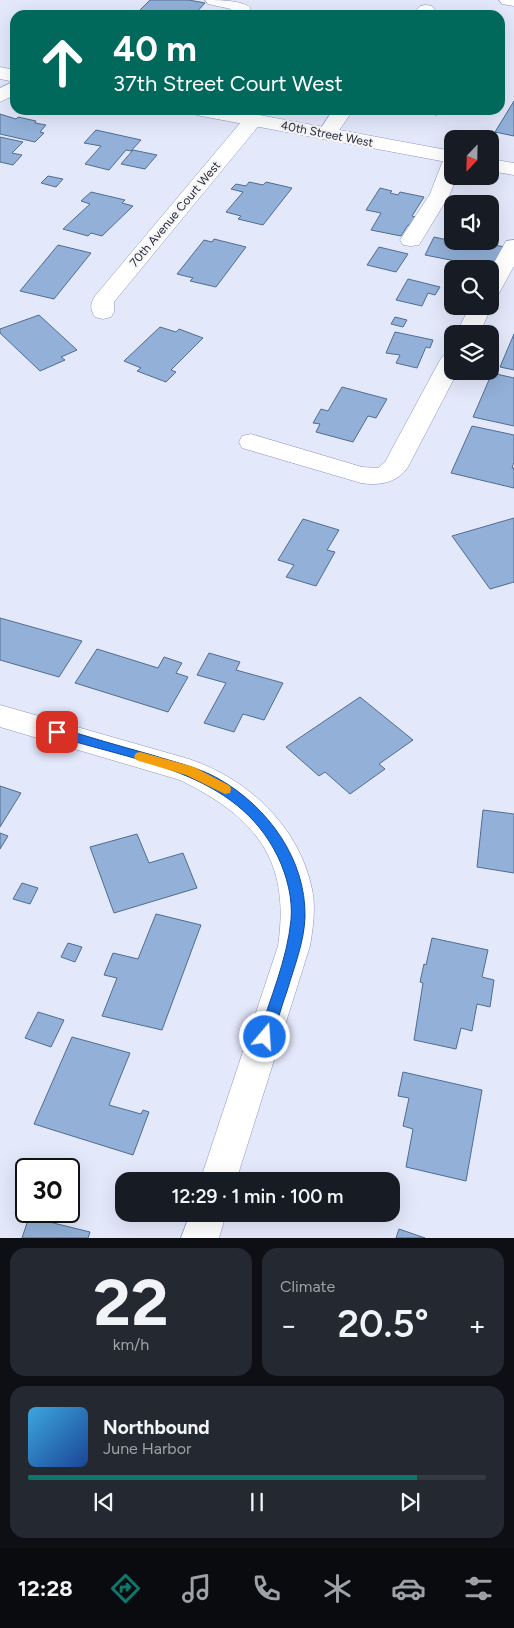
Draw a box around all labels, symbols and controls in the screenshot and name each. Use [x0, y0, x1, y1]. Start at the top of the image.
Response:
text: 40 m [113, 28, 197, 70]
icon: ahead [30, 30, 95, 95]
text: 37th Street Court West [113, 70, 343, 97]
street label: 40th Street West [280, 118, 375, 150]
north arrow [444, 130, 499, 185]
map controls [444, 130, 499, 380]
street label: 70th Avenue Court West [127, 158, 224, 270]
button: sound [444, 195, 499, 250]
button: search [444, 260, 499, 315]
button: layers [444, 325, 499, 380]
pin [36, 711, 78, 753]
icon: arrive [43, 718, 71, 746]
position arrow [238, 1010, 290, 1062]
speed limit sign: 30 [15, 1158, 80, 1223]
text: 12:29 · 1 min · 100 m [172, 1185, 343, 1208]
text: 22 [93, 1263, 169, 1341]
text: Climate [280, 1277, 335, 1296]
text: 20.5° [337, 1301, 429, 1347]
text: − [280, 1308, 297, 1342]
text: + [469, 1308, 486, 1342]
text: km/h [113, 1335, 149, 1354]
text: Northbound [103, 1416, 210, 1439]
text: June Harbor [103, 1439, 191, 1458]
icon: previous [90, 1488, 118, 1516]
icon: pause [243, 1488, 271, 1516]
icon: next [396, 1488, 424, 1516]
icon: directions [108, 1571, 143, 1606]
icon: music [179, 1571, 214, 1606]
icon: phone [249, 1571, 284, 1606]
icon: climate [320, 1571, 355, 1606]
icon: car [391, 1571, 426, 1606]
icon: filters [461, 1571, 496, 1606]
text: 12:28 [18, 1575, 73, 1602]

